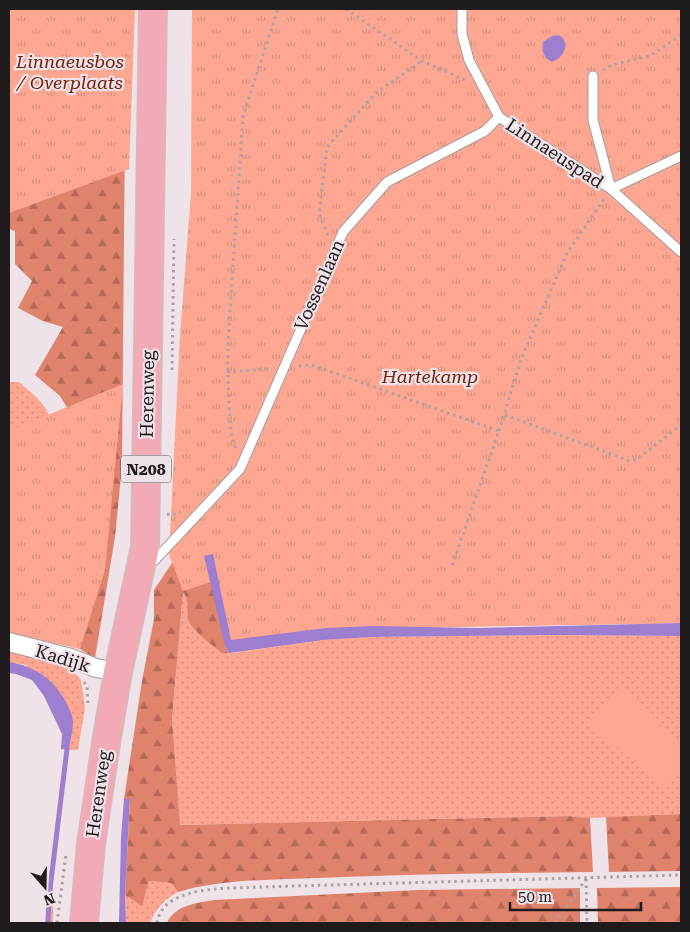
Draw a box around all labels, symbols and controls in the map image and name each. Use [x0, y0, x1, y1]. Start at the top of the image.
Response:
park label: Linnaeusbos / Overplaats [15, 51, 124, 93]
street label: Linnaeuspad [502, 114, 608, 193]
street label: Vossenlaan [290, 236, 349, 334]
street label: Herenweg [136, 349, 158, 438]
park label: Hartekamp [381, 366, 478, 387]
road number: N208 [121, 456, 171, 482]
street label: Kadijk [33, 640, 93, 676]
street label: Herenweg [81, 748, 115, 839]
north arrow [20, 862, 70, 912]
scale bar [510, 880, 641, 912]
text: 50 m [518, 888, 553, 906]
text: N [41, 890, 57, 909]

